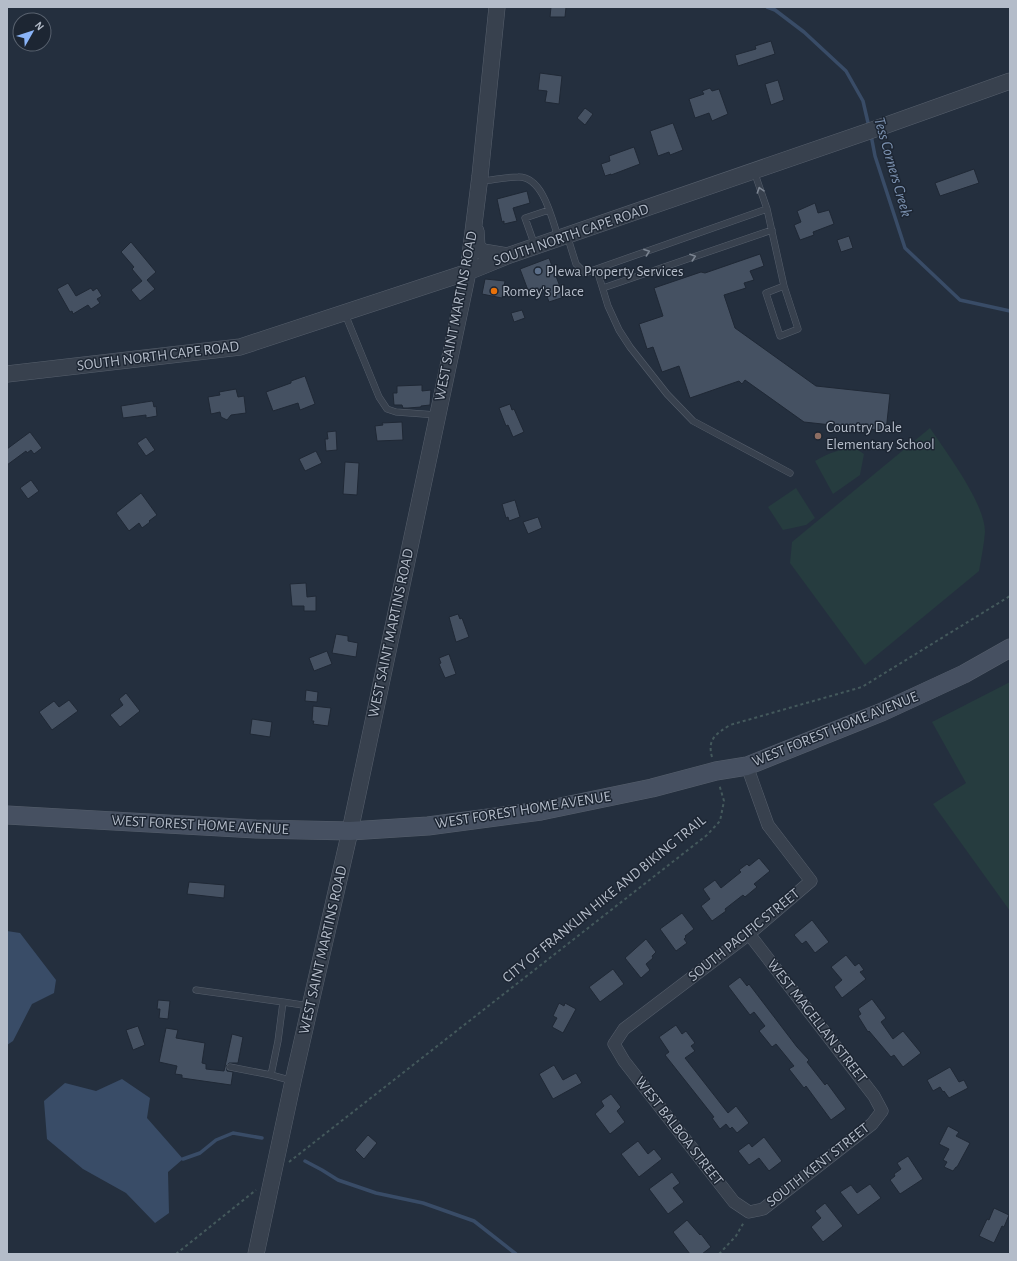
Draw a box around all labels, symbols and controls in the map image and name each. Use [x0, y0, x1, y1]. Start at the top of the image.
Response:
north arrow [12, 12, 52, 52]
text: N [33, 20, 46, 32]
water label: Tess Corners Creek [871, 115, 915, 219]
one-way arrow [757, 187, 765, 194]
street label: SOUTH NORTH CAPE ROAD [491, 201, 651, 269]
street label: WEST SAINT MARTINS ROAD [432, 230, 480, 402]
one-way arrow [643, 248, 650, 257]
one-way arrow [689, 254, 696, 262]
place label: Plewa Property Services [546, 264, 683, 279]
marker: Plewa Property Services [533, 266, 543, 276]
place label: Romey's Place [502, 284, 584, 299]
marker: Romey's Place [489, 286, 499, 296]
street label: SOUTH NORTH CAPE ROAD [76, 339, 240, 373]
place label: Country Dale Elementary School [826, 420, 935, 452]
marker: Country Dale Elementary School [813, 431, 823, 441]
street label: WEST SAINT MARTINS ROAD [366, 547, 416, 719]
street label: WEST FOREST HOME AVENUE [750, 689, 920, 769]
street label: WEST FOREST HOME AVENUE [434, 789, 612, 831]
street label: CITY OF FRANKLIN HIKE AND BIKING TRAIL [500, 812, 709, 986]
street label: WEST FOREST HOME AVENUE [111, 813, 289, 837]
street label: WEST SAINT MARTINS ROAD [296, 864, 350, 1036]
street label: SOUTH PACIFIC STREET [686, 885, 803, 984]
street label: WEST MAGELLAN STREET [764, 956, 870, 1086]
street label: WEST BALBOA STREET [632, 1074, 726, 1189]
street label: SOUTH KENT STREET [764, 1120, 873, 1210]

